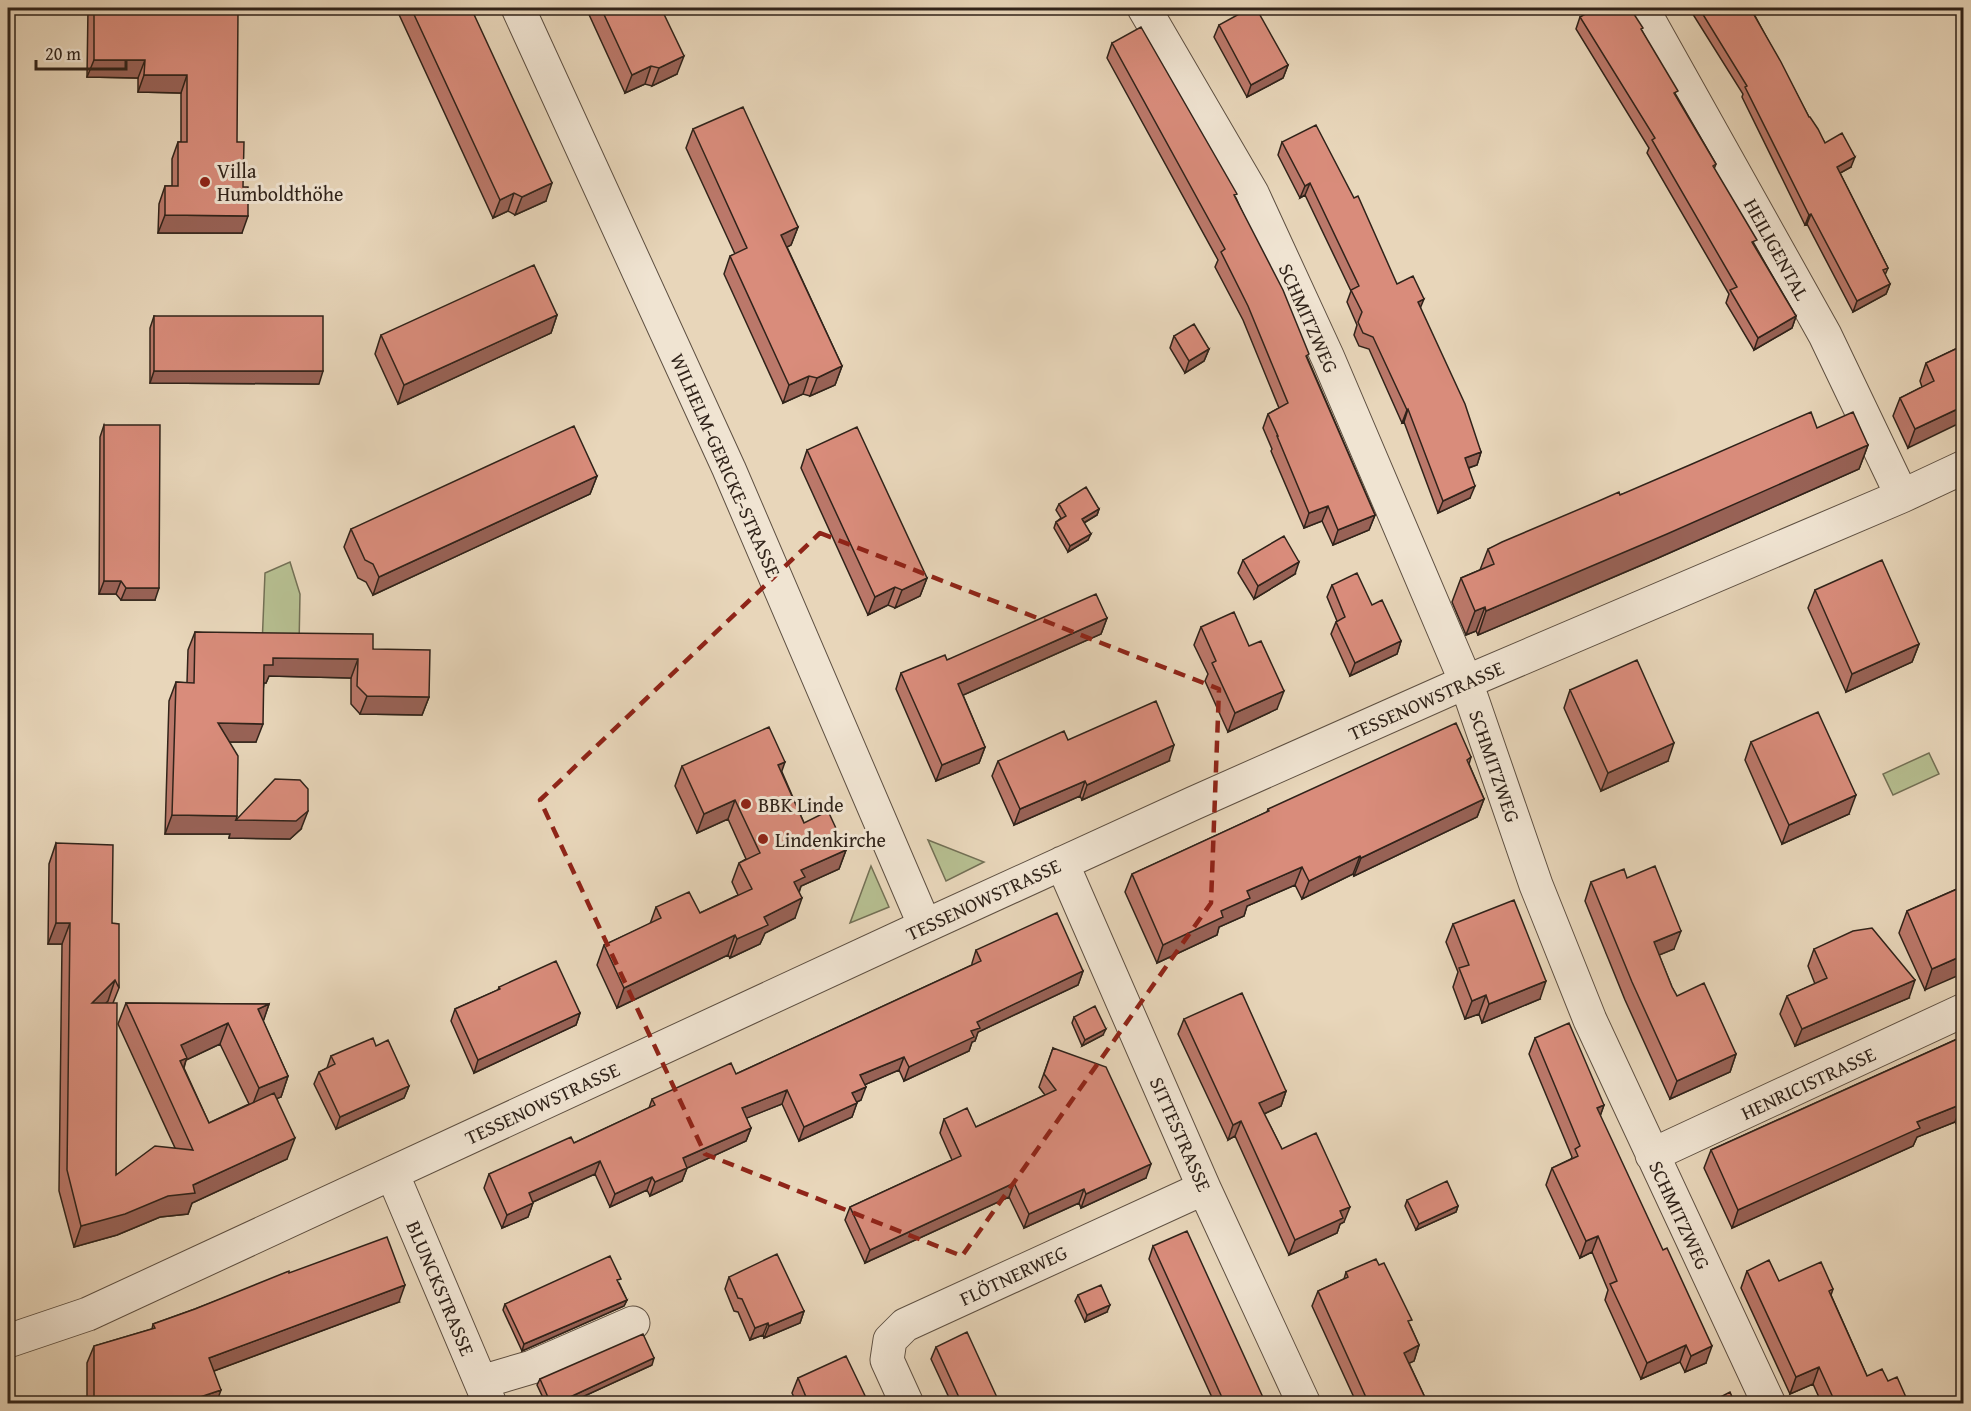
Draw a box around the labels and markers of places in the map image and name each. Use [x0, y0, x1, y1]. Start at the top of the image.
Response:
place label: Villa Humboldthöhe [217, 156, 343, 208]
marker: Villa Humboldthöhe [198, 175, 212, 189]
place label: BBK Linde [758, 790, 844, 819]
marker: BBK Linde [739, 797, 753, 811]
place label: Lindenkirche [775, 825, 886, 854]
marker: Lindenkirche [756, 832, 770, 846]

